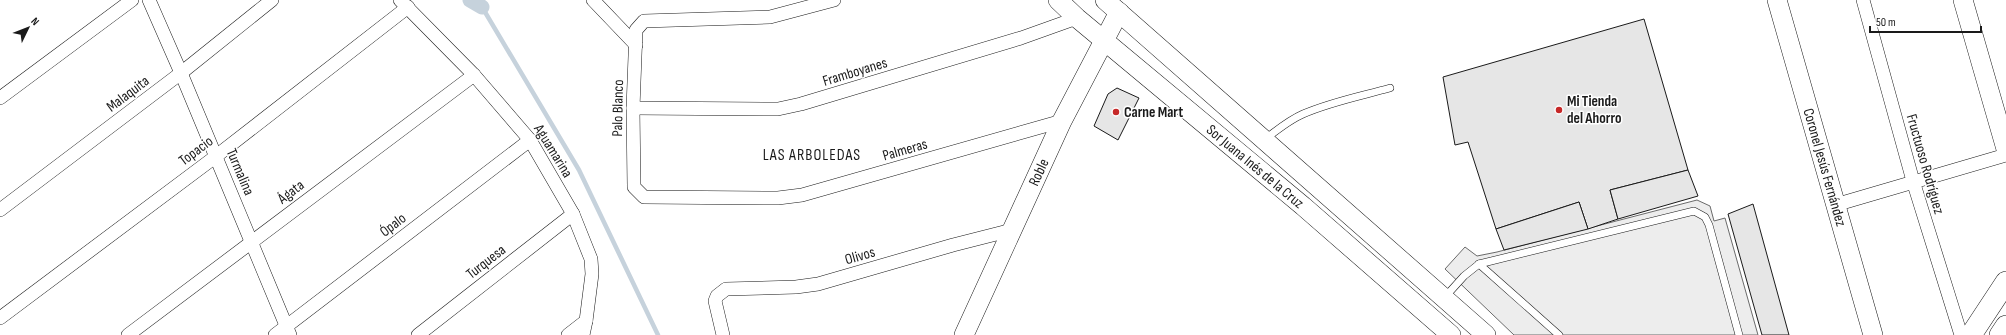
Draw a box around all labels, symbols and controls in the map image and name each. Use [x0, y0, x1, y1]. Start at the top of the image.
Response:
north arrow [8, 8, 48, 48]
scale bar [1870, 8, 1981, 34]
text: N [28, 15, 42, 28]
text: 50 m [1876, 15, 1896, 30]
street label: Framboyanes [820, 53, 890, 91]
street label: Malaquita [103, 72, 153, 116]
street label: Palo Blanco [608, 79, 628, 137]
place label: Mi Tienda del Ahorro [1567, 92, 1621, 128]
place label: Carne Mart [1124, 103, 1183, 122]
marker: Mi Tienda del Ahorro [1554, 105, 1564, 115]
street label: Coronel Jesús Fernández [1799, 106, 1851, 229]
marker: Carne Mart [1111, 107, 1121, 117]
street label: Fructuoso Rodríguez [1902, 112, 1949, 217]
street label: Aguamarina [529, 120, 577, 181]
street label: Sor Juana Inés de la Cruz [1203, 120, 1308, 213]
street label: Topacio [175, 132, 217, 170]
street label: Palmeras [880, 135, 930, 165]
street label: Turmalina [222, 146, 258, 199]
district label: LAS ARBOLEDAS [763, 146, 861, 165]
street label: Roble [1024, 156, 1053, 189]
street label: Ágata [273, 176, 308, 209]
street label: Ópalo [376, 209, 410, 241]
street label: Turquesa [462, 241, 510, 283]
street label: Olivos [843, 243, 877, 269]

